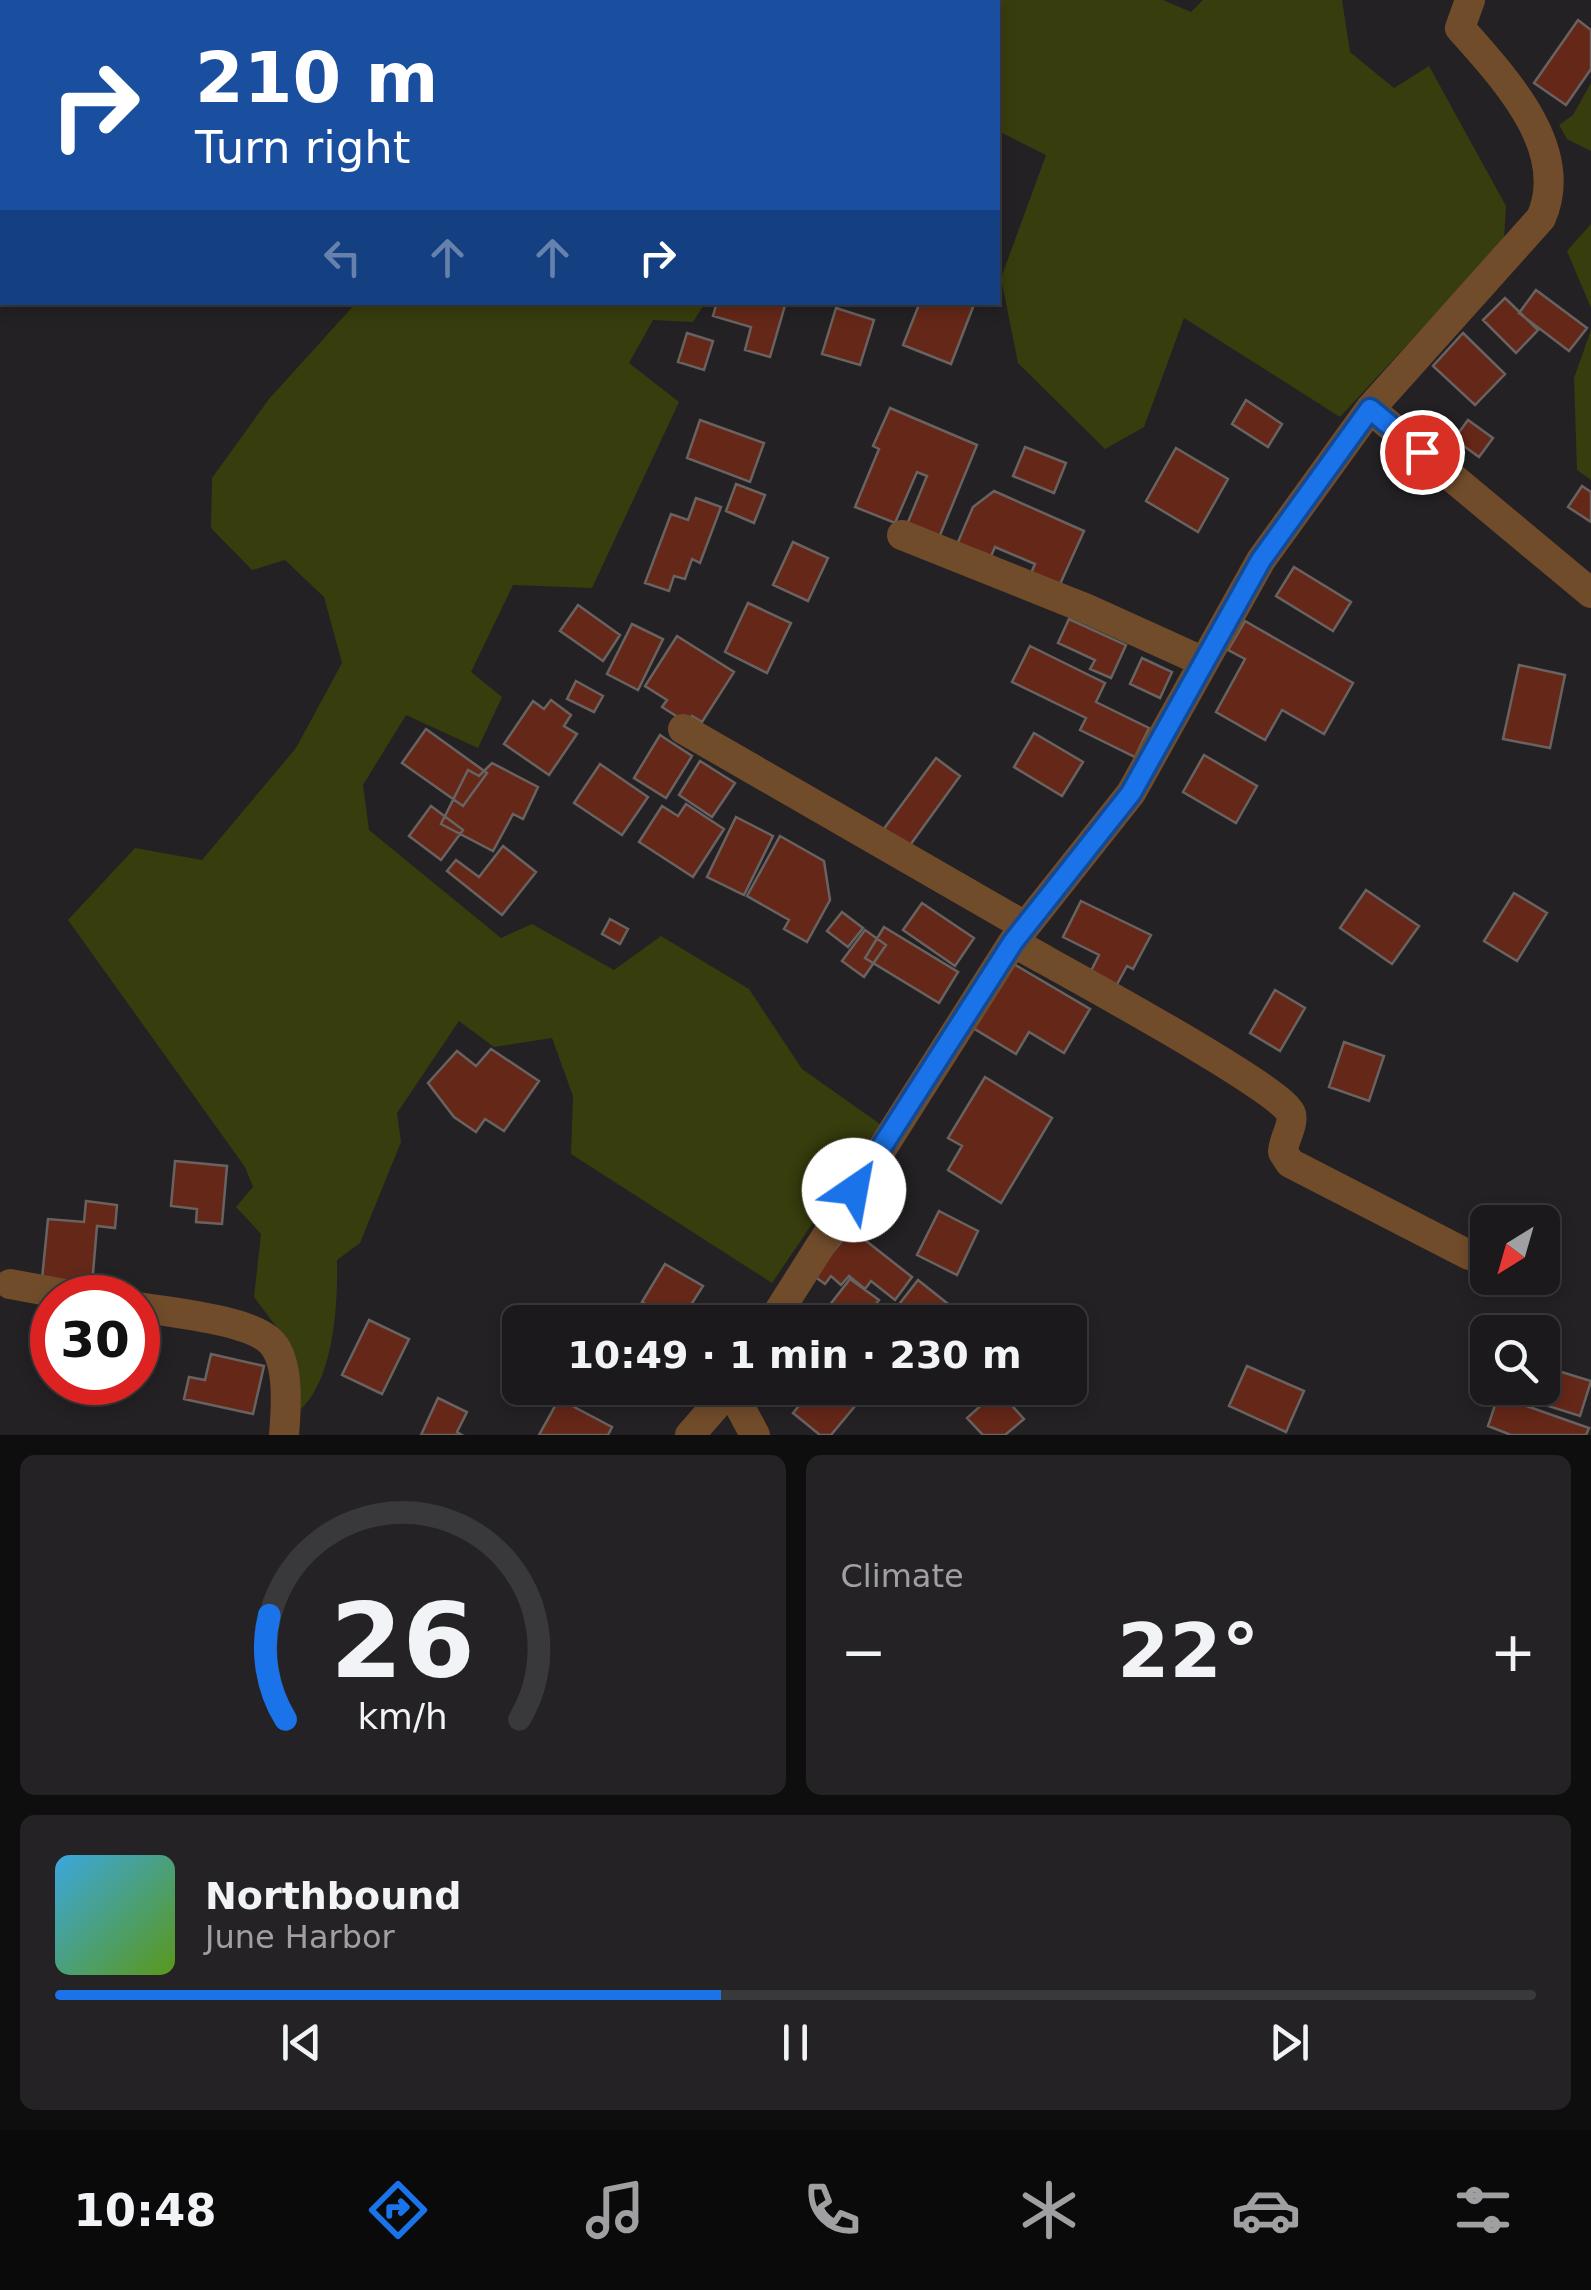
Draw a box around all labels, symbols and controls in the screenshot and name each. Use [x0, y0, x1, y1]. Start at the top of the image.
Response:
text: 210 m [195, 37, 438, 119]
icon: right [30, 40, 160, 170]
text: Turn right [195, 121, 410, 174]
icon: left [315, 230, 370, 285]
icon: ahead [420, 230, 475, 285]
icon: ahead [525, 230, 580, 285]
icon: right [630, 230, 685, 285]
pin [1380, 410, 1465, 495]
icon: arrive [1395, 425, 1450, 480]
position arrow [802, 1138, 906, 1242]
north arrow [1470, 1205, 1560, 1295]
map controls [1470, 1205, 1560, 1405]
speed limit sign: 30 [30, 1275, 160, 1405]
button: search [1470, 1315, 1560, 1405]
text: 10:49 · 1 min · 230 m [567, 1333, 1022, 1377]
text: Climate [841, 1557, 964, 1595]
text: 26 [330, 1580, 475, 1702]
text: 22° [1117, 1607, 1259, 1695]
text: − [841, 1620, 887, 1684]
text: + [1490, 1620, 1536, 1684]
text: km/h [358, 1696, 448, 1737]
text: Northbound [205, 1874, 461, 1918]
text: June Harbor [205, 1918, 395, 1956]
icon: previous [274, 2015, 329, 2070]
icon: pause [768, 2015, 823, 2070]
icon: next [1262, 2015, 1317, 2070]
icon: directions [363, 2175, 433, 2245]
icon: music [580, 2175, 650, 2245]
icon: phone [797, 2175, 867, 2245]
icon: climate [1014, 2175, 1084, 2245]
icon: car [1231, 2175, 1301, 2245]
icon: filters [1448, 2175, 1518, 2245]
text: 10:48 [73, 2184, 217, 2237]

